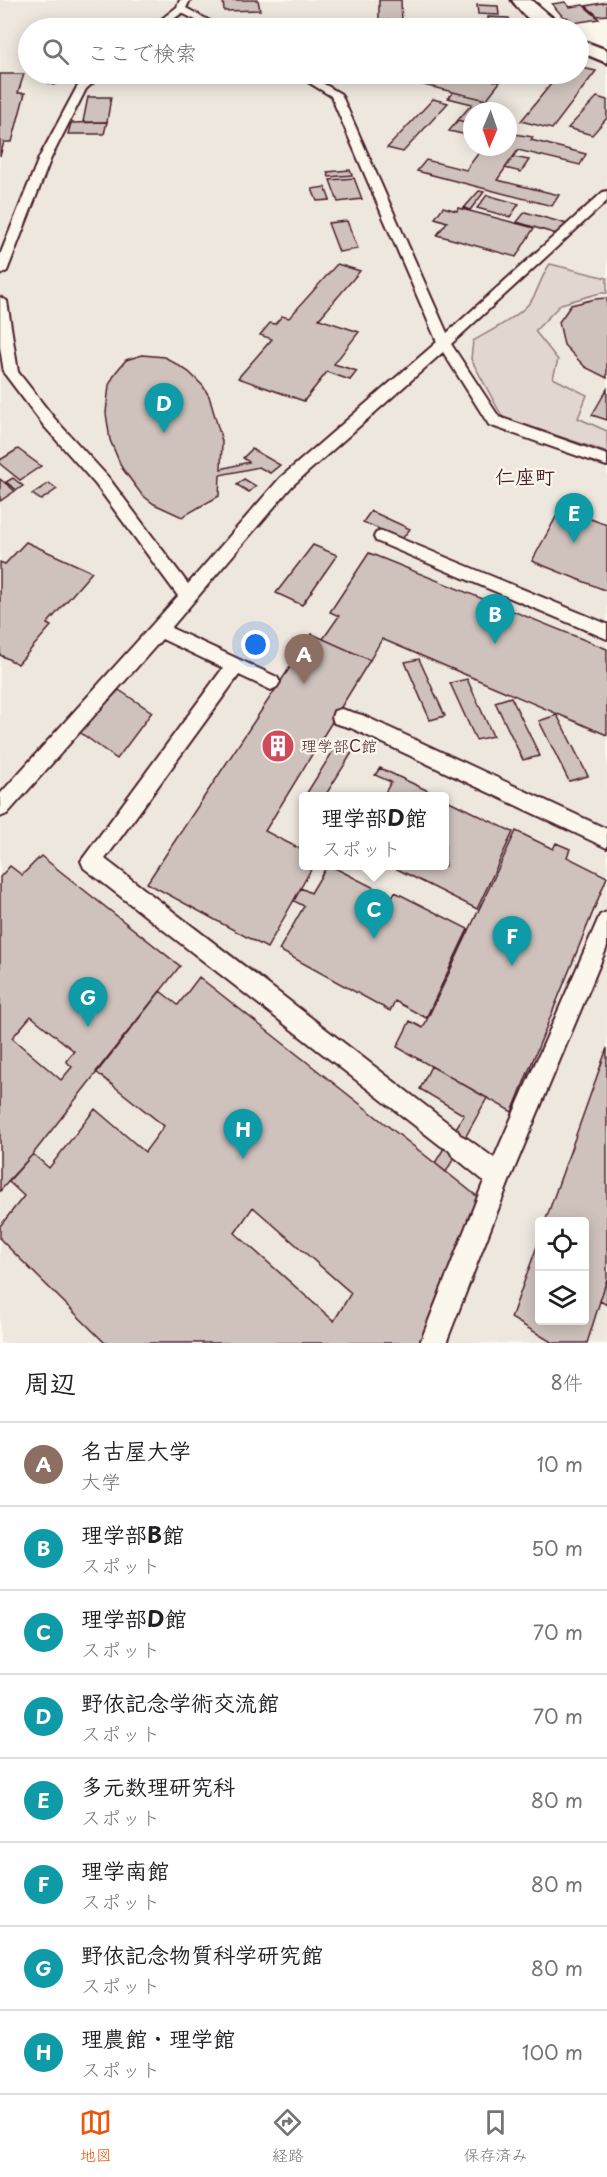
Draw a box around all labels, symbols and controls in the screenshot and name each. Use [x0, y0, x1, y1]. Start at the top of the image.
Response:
search box [18, 18, 589, 84]
icon: search [39, 35, 72, 68]
text: ここで検索 [87, 35, 197, 68]
north arrow [463, 102, 517, 156]
pin: D [144, 384, 184, 433]
district label: 仁座町 [495, 461, 555, 491]
pin: E [554, 494, 594, 543]
pin: B [476, 594, 514, 644]
your location [241, 630, 270, 659]
pin: A [284, 634, 324, 684]
building icon: 理学部C館 [260, 728, 296, 764]
place label: 理学部C館 [301, 733, 377, 757]
popup [299, 792, 449, 870]
text: 理学部D館 [321, 800, 427, 833]
text: スポット [321, 833, 401, 863]
pin: C [354, 890, 394, 939]
pin: F [492, 916, 532, 966]
pin: G [68, 978, 107, 1027]
pin: H [224, 1110, 262, 1159]
map controls [535, 1217, 589, 1325]
button: locate [535, 1217, 589, 1271]
button: layers [535, 1271, 589, 1325]
text: 周辺 [24, 1363, 76, 1402]
text: 8件 [551, 1367, 583, 1397]
text: 名古屋大学 [81, 1433, 191, 1466]
text: A [36, 1449, 51, 1479]
text: 10 m [536, 1449, 583, 1479]
text: 大学 [81, 1466, 121, 1496]
text: 理学部B館 [81, 1517, 184, 1550]
text: B [37, 1533, 50, 1563]
text: 50 m [531, 1533, 583, 1563]
text: スポット [81, 1550, 161, 1580]
text: 理学部D館 [81, 1601, 187, 1634]
text: C [36, 1617, 51, 1647]
text: 70 m [533, 1617, 583, 1647]
text: スポット [81, 1634, 161, 1664]
text: 野依記念学術交流館 [81, 1685, 279, 1718]
text: D [36, 1701, 51, 1731]
text: 70 m [533, 1701, 583, 1731]
text: スポット [81, 1718, 161, 1748]
text: 多元数理研究科 [81, 1769, 235, 1802]
text: E [37, 1785, 50, 1815]
text: 80 m [531, 1785, 583, 1815]
text: スポット [81, 1802, 161, 1832]
text: 理学南館 [81, 1853, 169, 1886]
text: F [38, 1869, 49, 1899]
text: 80 m [531, 1869, 583, 1899]
text: スポット [81, 1886, 161, 1916]
text: 野依記念物質科学研究館 [81, 1937, 323, 1970]
text: G [35, 1953, 52, 1983]
text: 80 m [531, 1953, 583, 1983]
text: スポット [81, 1970, 161, 2000]
text: 理農館・理学館 [81, 2021, 235, 2054]
text: H [36, 2037, 51, 2067]
text: 100 m [522, 2037, 583, 2067]
text: スポット [81, 2054, 161, 2084]
tab: 地図 [79, 2106, 112, 2166]
tab: 経路 [271, 2106, 304, 2166]
tab: 保存済み [463, 2106, 527, 2166]

